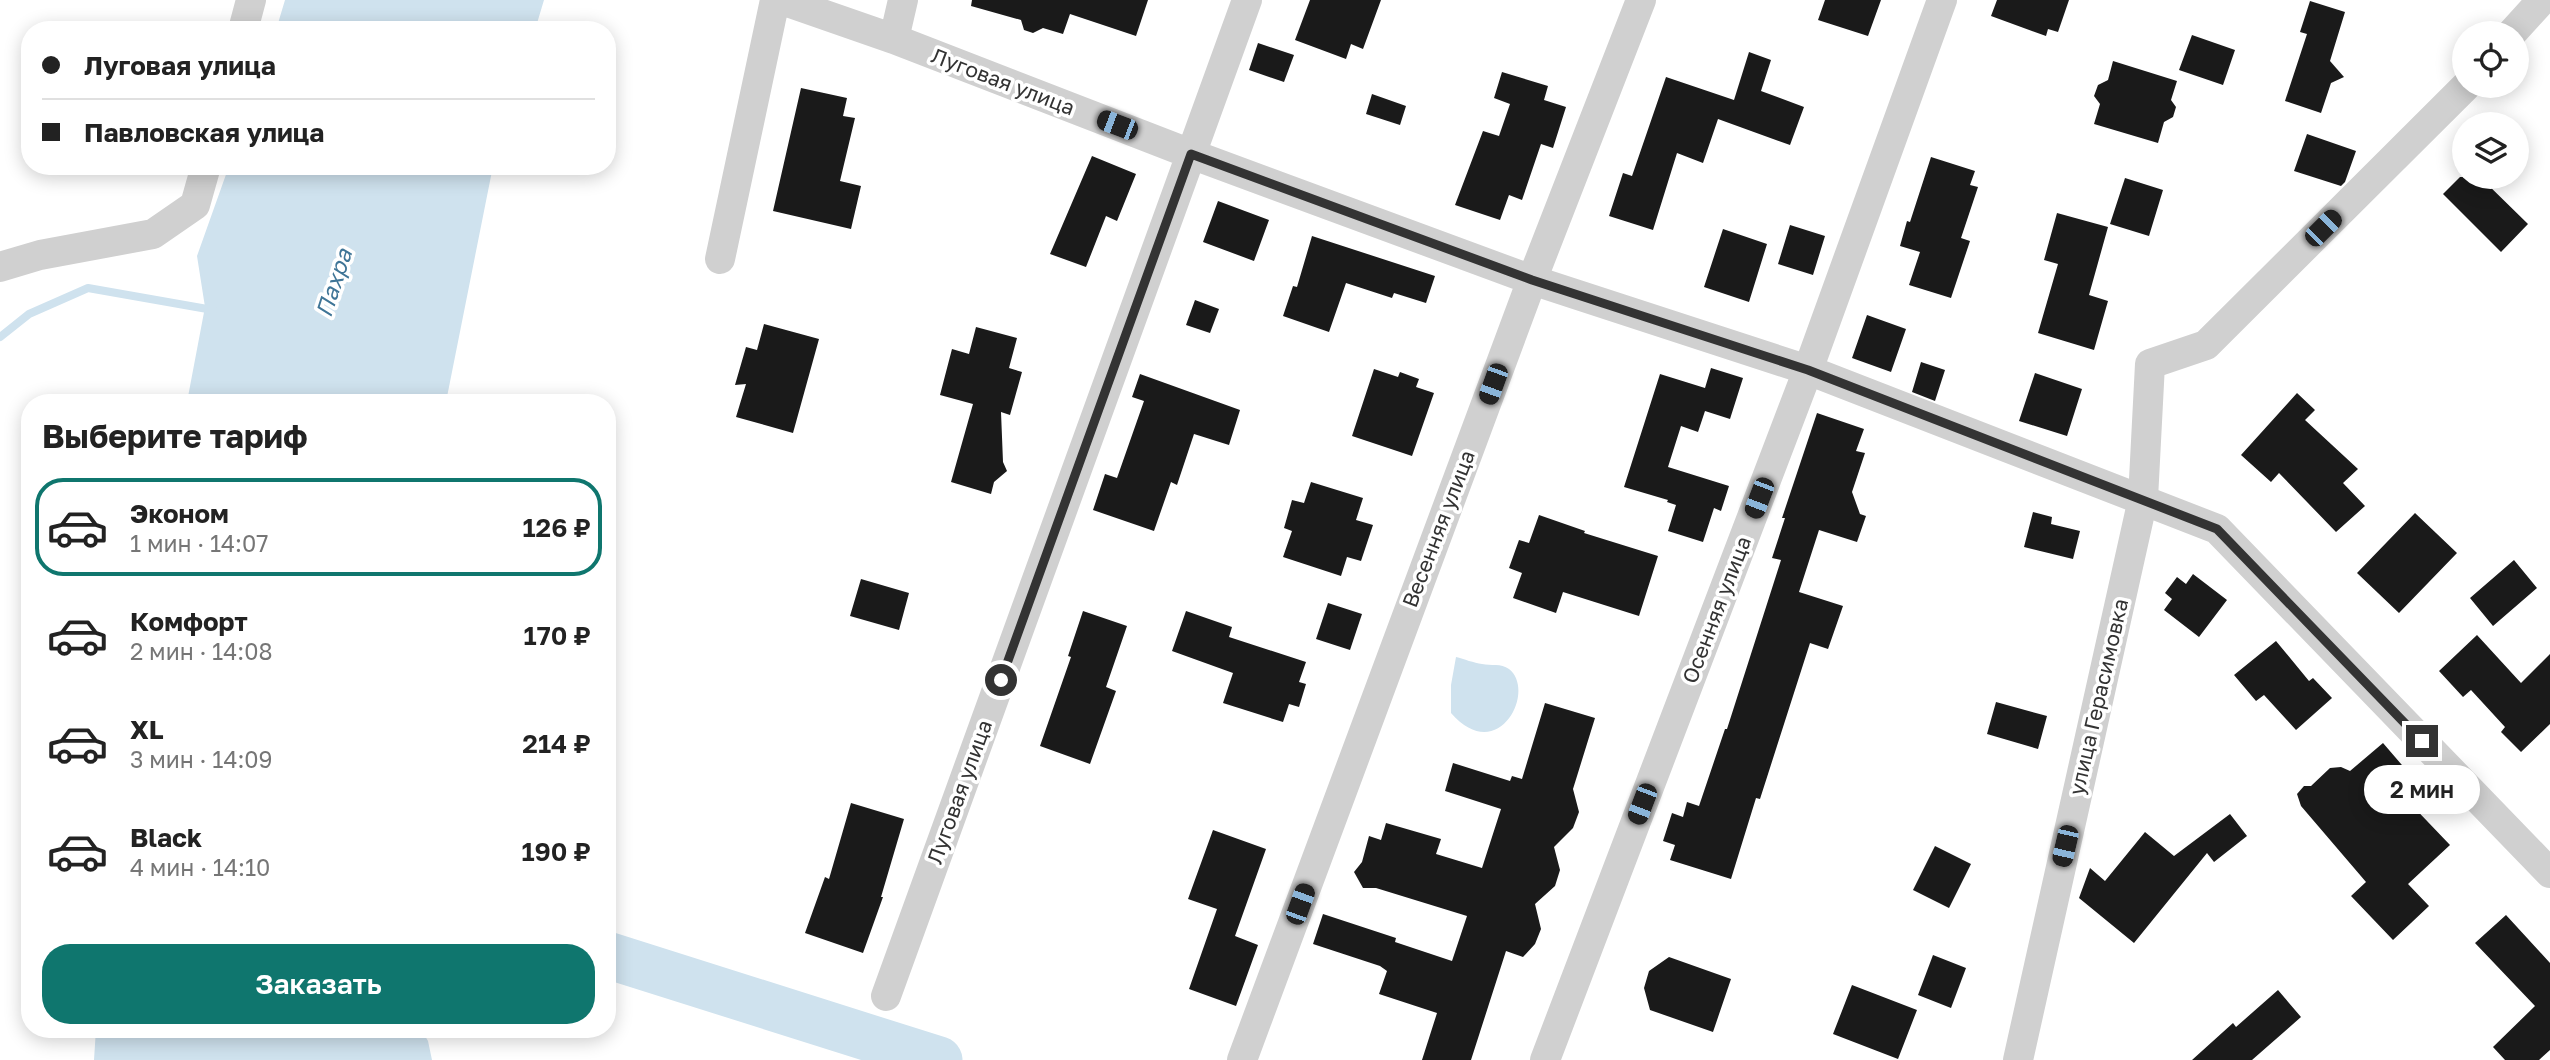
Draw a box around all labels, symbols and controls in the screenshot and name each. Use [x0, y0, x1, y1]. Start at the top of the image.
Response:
map controls [2452, 21, 2529, 189]
button: locate [2452, 21, 2529, 98]
street label: Луговая улица [928, 42, 1079, 120]
text: Луговая улица [84, 50, 276, 81]
car [1094, 108, 1141, 142]
button: layers [2452, 112, 2529, 189]
text: Павловская улица [84, 117, 324, 148]
car [2301, 206, 2346, 250]
water label: Пахра [309, 244, 357, 320]
car [1476, 361, 1511, 407]
text: Выберите тариф [42, 417, 308, 455]
street label: Весенняя улица [1396, 446, 1480, 611]
car [1742, 475, 1777, 521]
icon: car [46, 496, 109, 559]
text: Эконом [130, 498, 229, 529]
text: 126 ₽ [522, 512, 591, 543]
text: 1 мин · 14:07 [130, 529, 268, 557]
street label: Осенняя улица [1676, 532, 1756, 687]
street label: улица Герасимовка [2063, 596, 2133, 798]
icon: car [46, 604, 109, 667]
text: Комфорт [130, 606, 248, 637]
text: 170 ₽ [524, 620, 591, 651]
text: 2 мин · 14:08 [130, 637, 273, 665]
route start [985, 664, 1017, 696]
icon: car [46, 712, 109, 775]
text: XL [130, 714, 164, 745]
street label: Луговая улица [921, 716, 997, 867]
route end [2406, 725, 2438, 757]
text: 214 ₽ [522, 728, 591, 759]
text: 3 мин · 14:09 [130, 745, 273, 773]
callout: 2 мин [2364, 766, 2480, 814]
text: 2 мин [2390, 775, 2454, 803]
car [1625, 781, 1660, 827]
icon: car [46, 820, 109, 883]
text: Black [130, 822, 202, 853]
car [2051, 823, 2080, 869]
text: 190 ₽ [521, 836, 591, 867]
text: 4 мин · 14:10 [130, 853, 270, 881]
car [1283, 881, 1318, 927]
button: Заказать [42, 944, 595, 1024]

